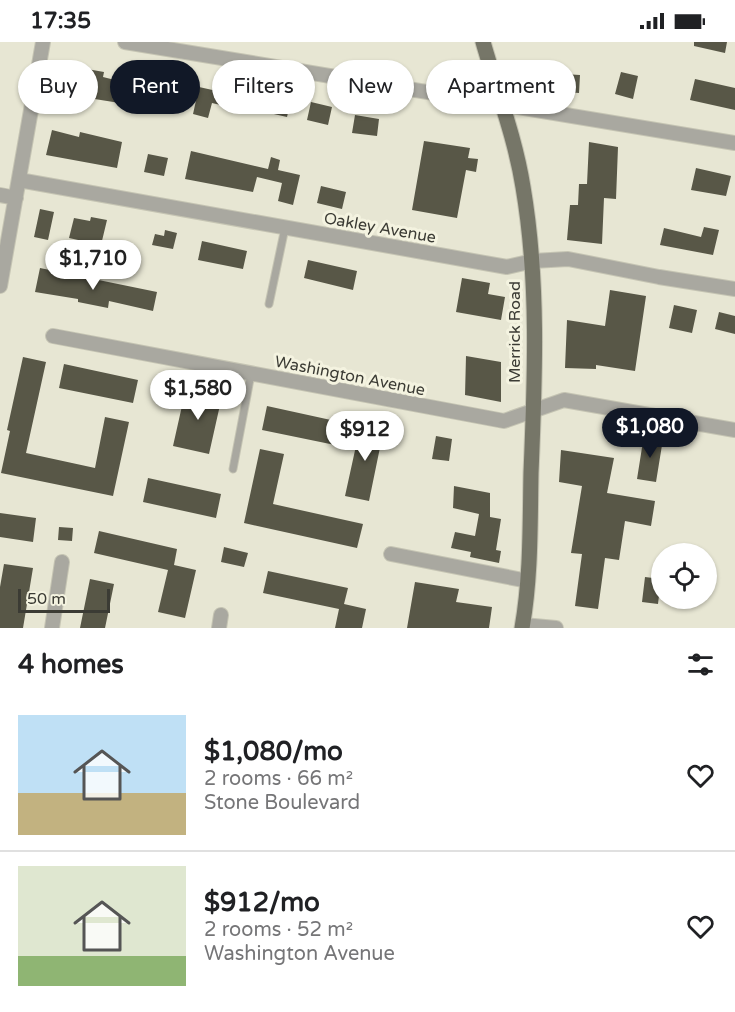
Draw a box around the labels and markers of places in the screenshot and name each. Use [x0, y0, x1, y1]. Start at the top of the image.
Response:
pin: $1,710 [44, 240, 142, 291]
pin: $1,580 [149, 370, 247, 421]
pin: $1,080 [601, 408, 699, 459]
pin: $912 [329, 411, 401, 462]

